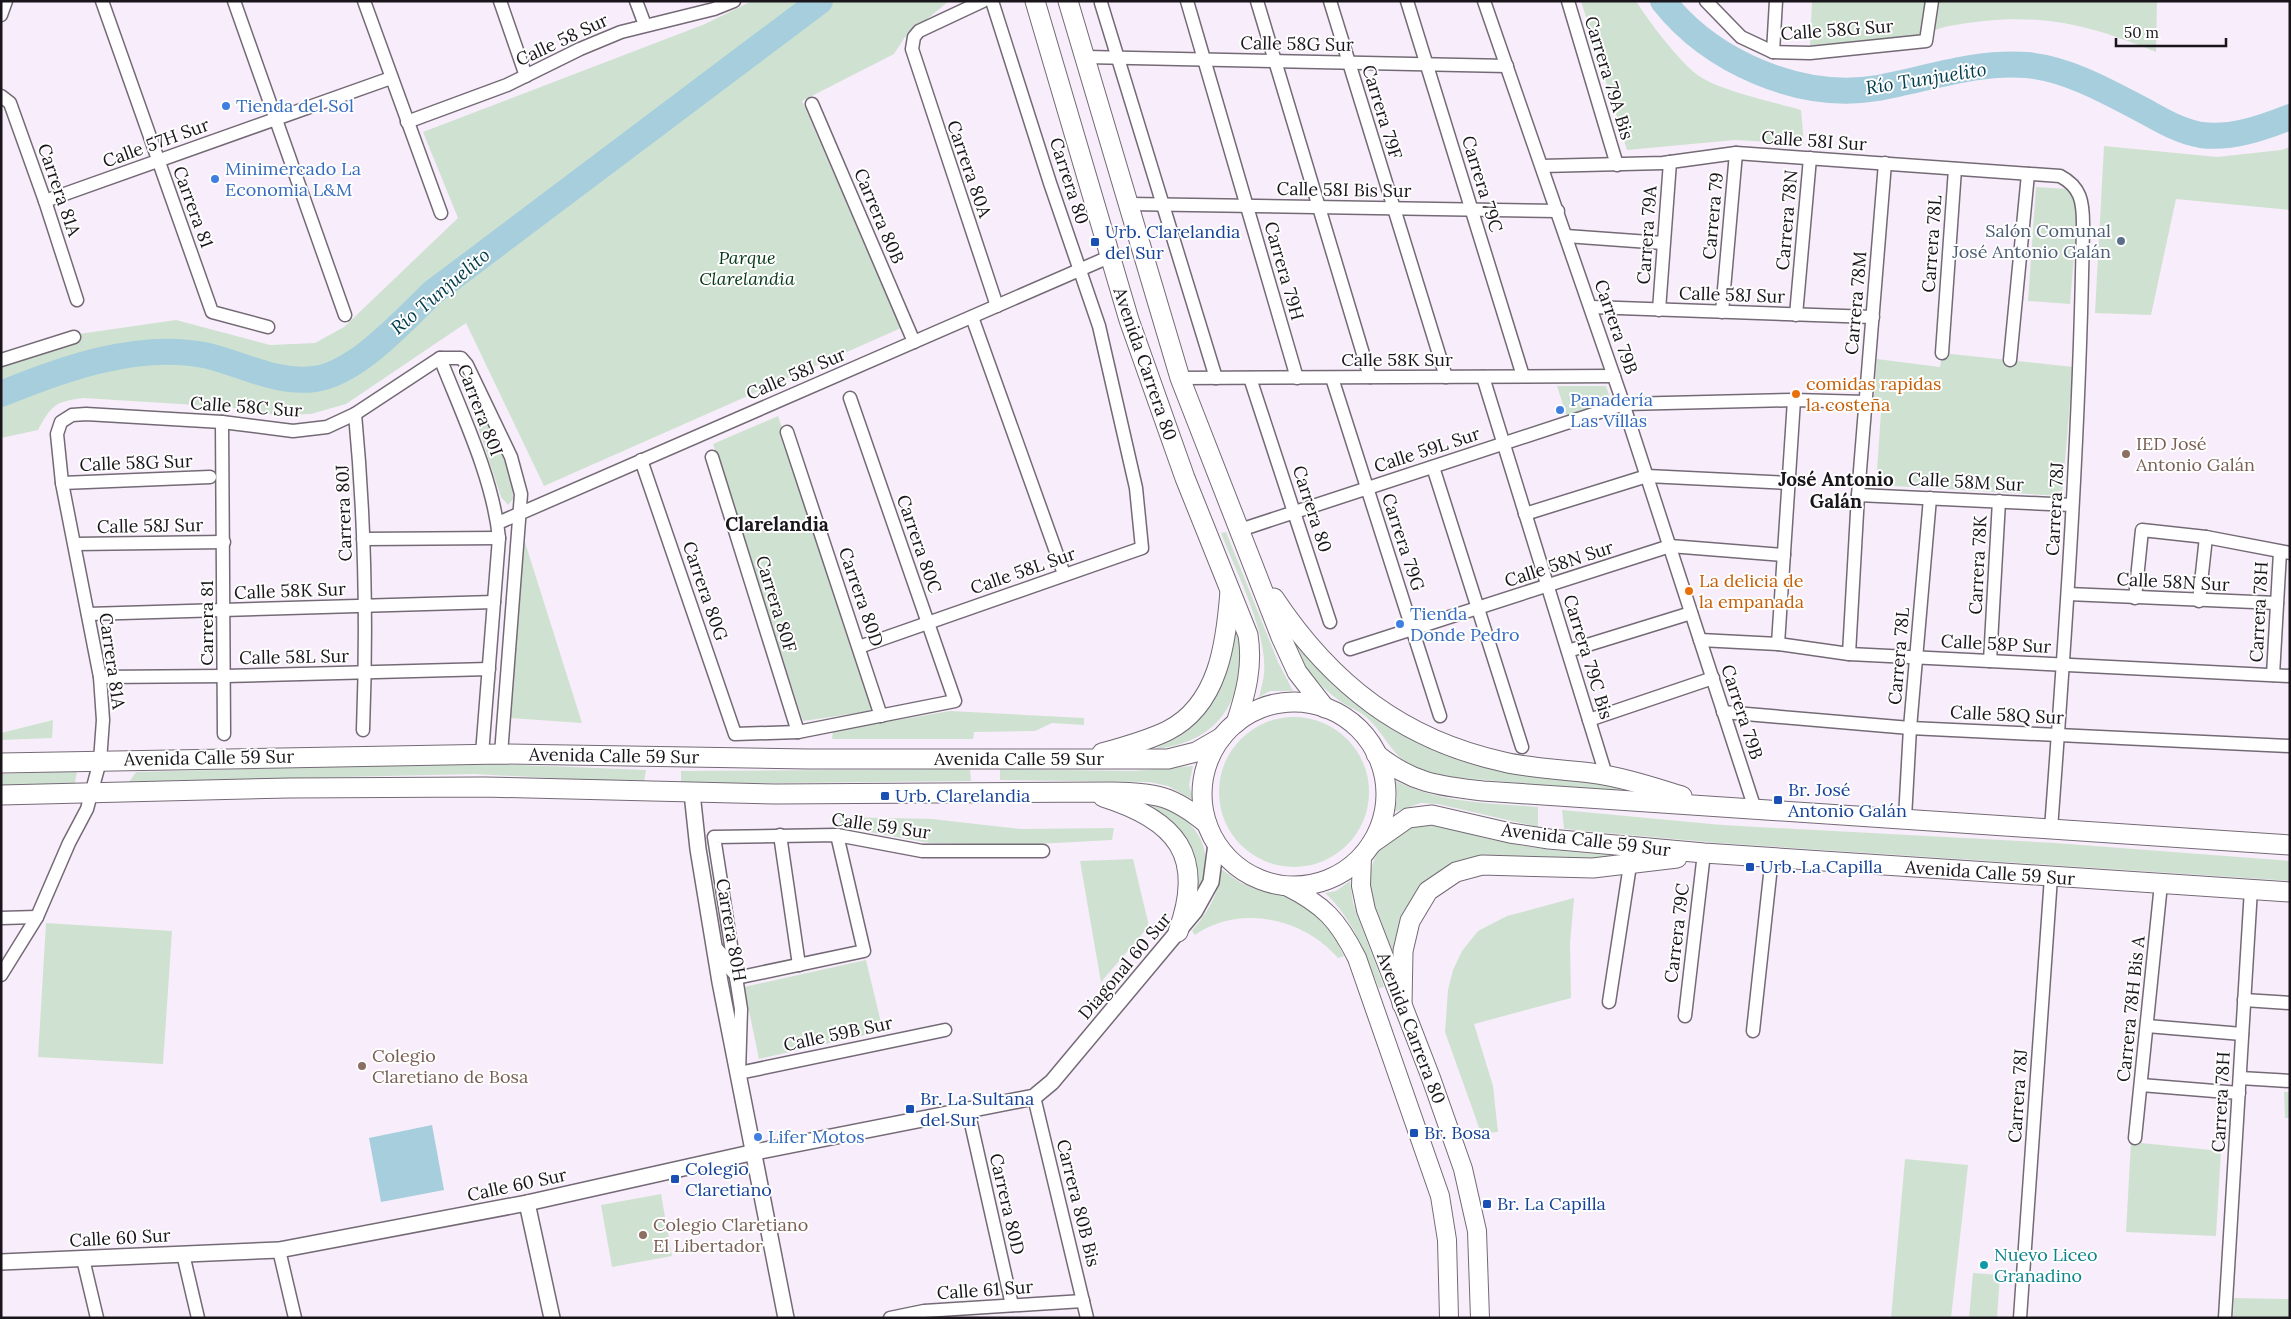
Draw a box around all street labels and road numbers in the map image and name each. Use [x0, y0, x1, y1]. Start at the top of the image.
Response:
street label: Calle 58 Sur [512, 8, 612, 71]
street label: Carrera 79A Bis [1580, 13, 1639, 142]
street label: Calle 58G Sur [1780, 14, 1894, 45]
street label: Calle 58G Sur [1240, 31, 1354, 56]
street label: Carrera 79F [1357, 62, 1408, 162]
street label: Calle 57H Sur [99, 113, 212, 172]
street label: Carrera 80A [942, 117, 997, 221]
street label: Calle 58I Sur [1761, 125, 1868, 156]
street label: Carrera 79C [1457, 133, 1508, 235]
street label: Carrera 80 [1045, 134, 1094, 227]
street label: Carrera 81A [33, 140, 86, 240]
street label: Carrera 81 [168, 163, 219, 251]
street label: Carrera 80B [849, 165, 910, 267]
street label: Carrera 78N [1771, 169, 1802, 271]
street label: Carrera 79 [1697, 171, 1728, 261]
street label: Calle 58I Bis Sur [1276, 177, 1412, 202]
street label: Carrera 79A [1632, 184, 1661, 285]
street label: Carrera 78L [1917, 194, 1946, 293]
street label: Carrera 79H [1259, 219, 1310, 323]
street label: Carrera 78M [1840, 250, 1871, 356]
street label: Carrera 79B [1590, 276, 1643, 377]
street label: Calle 58J Sur [1679, 281, 1786, 308]
street label: Avenida Carrera 80 [1108, 283, 1182, 443]
street label: Calle 58J Sur [742, 342, 849, 405]
street label: Calle 58K Sur [1341, 348, 1453, 371]
street label: Carrera 80I [453, 361, 508, 459]
street label: Calle 58C Sur [189, 391, 303, 422]
street label: Calle 59L Sur [1371, 422, 1483, 477]
street label: Calle 58G Sur [79, 449, 193, 476]
street label: Carrera 78J [2041, 461, 2068, 556]
street label: Carrera 80 [1288, 462, 1337, 555]
street label: Carrera 80J [330, 464, 357, 562]
street label: Calle 58M Sur [1908, 467, 2025, 496]
street label: Carrera 79G [1377, 490, 1430, 594]
street label: Carrera 80C [892, 492, 947, 597]
street label: Calle 58J Sur [97, 513, 203, 538]
street label: Carrera 78K [1963, 514, 1992, 615]
street label: Calle 58N Sur [1501, 535, 1616, 592]
street label: Carrera 80G [678, 538, 733, 644]
street label: Calle 58L Sur [967, 542, 1079, 599]
street label: Carrera 80D [834, 544, 889, 650]
street label: Carrera 80F [751, 553, 802, 655]
street label: Carrera 78H [2244, 561, 2273, 663]
street label: Calle 58N Sur [2116, 567, 2230, 596]
street label: Calle 58K Sur [234, 577, 346, 604]
street label: Carrera 81 [195, 580, 218, 666]
street label: Carrera 79C Bis [1559, 592, 1618, 722]
street label: Carrera 78L [1883, 606, 1914, 706]
street label: Carrera 81A [94, 611, 131, 711]
street label: Calle 58P Sur [1940, 629, 2052, 658]
street label: Calle 58L Sur [239, 644, 349, 669]
street label: Carrera 79B [1716, 661, 1769, 762]
street label: Calle 58Q Sur [1950, 700, 2065, 729]
street label: Avenida Calle 59 Sur [528, 742, 699, 768]
street label: Avenida Calle 59 Sur [123, 745, 294, 771]
street label: Avenida Calle 59 Sur [933, 747, 1104, 770]
street label: Calle 59 Sur [830, 807, 932, 844]
street label: Avenida Calle 59 Sur [1499, 818, 1672, 861]
street label: Avenida Calle 59 Sur [1903, 855, 2076, 890]
street label: Carrera 80H [711, 877, 752, 983]
street label: Carrera 79C [1659, 881, 1694, 984]
street label: Diagonal 60 Sur [1073, 907, 1176, 1024]
street label: Carrera 78H Bis A [2111, 934, 2150, 1083]
street label: Avenida Carrera 80 [1372, 948, 1451, 1107]
street label: Calle 59B Sur [781, 1011, 895, 1056]
street label: Carrera 78J [2003, 1048, 2032, 1144]
street label: Carrera 78H [2206, 1051, 2235, 1153]
street label: Carrera 80B Bis [1052, 1137, 1105, 1269]
street label: Carrera 80D [985, 1151, 1030, 1257]
street label: Calle 60 Sur [465, 1163, 569, 1206]
street label: Calle 60 Sur [69, 1223, 171, 1252]
street label: Calle 61 Sur [936, 1275, 1034, 1304]

